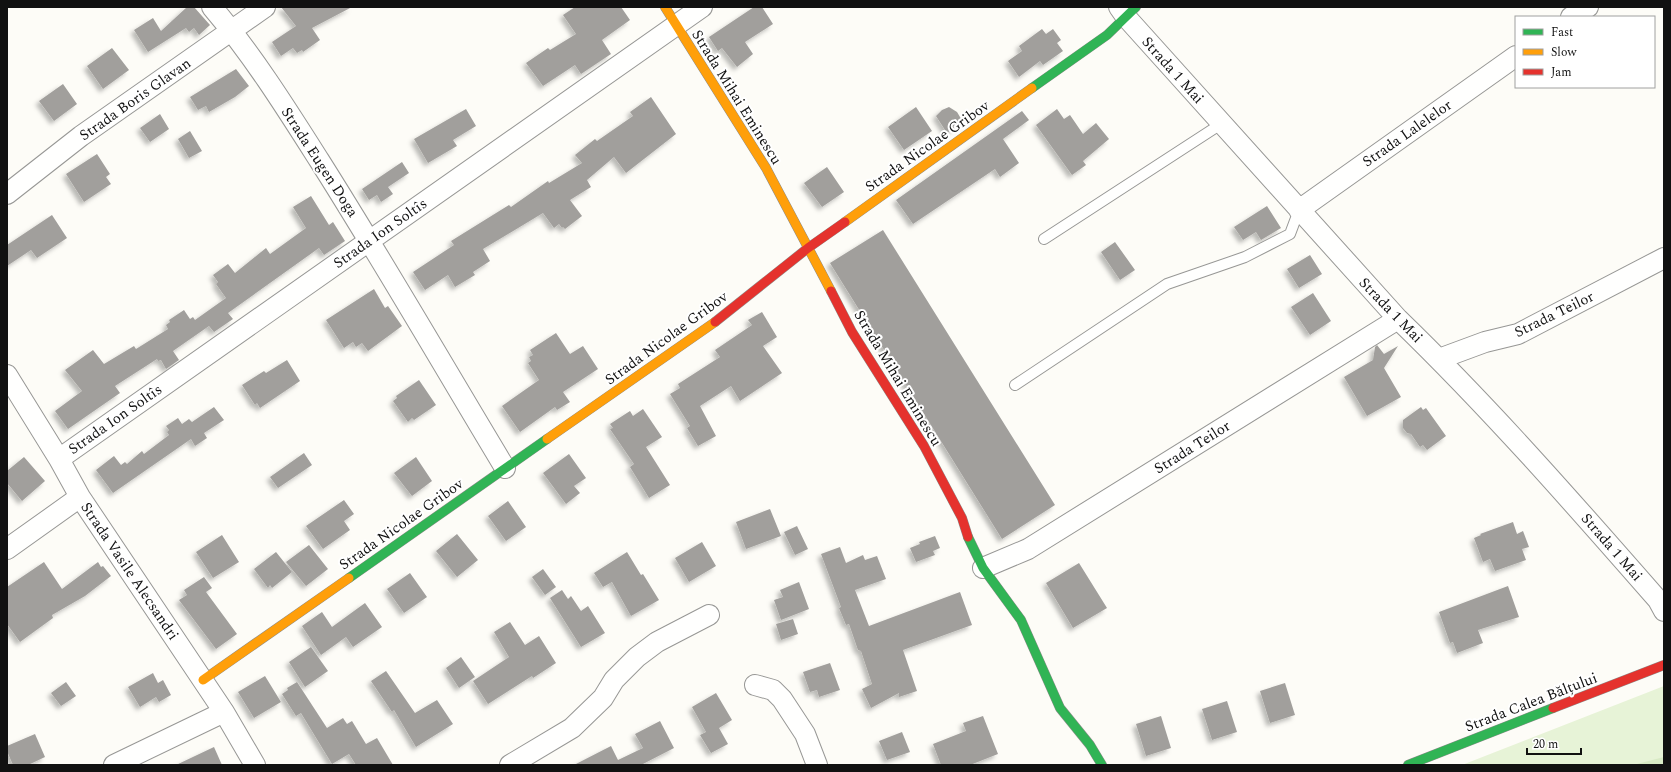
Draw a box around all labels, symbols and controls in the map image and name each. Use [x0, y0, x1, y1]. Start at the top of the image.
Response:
legend [1515, 16, 1655, 88]
text: Fast [1551, 23, 1573, 42]
street label: Strada Mihai Eminescu [686, 25, 787, 169]
street label: Strada 1 Mai [1136, 31, 1209, 109]
text: Slow [1551, 43, 1577, 62]
street label: Strada Boris Glavan [75, 52, 196, 147]
text: Jam [1551, 63, 1572, 82]
street label: Strada Nicolae Gribov [860, 94, 995, 198]
street label: Strada Lalelelor [1358, 94, 1457, 173]
street label: Strada Eugen Doga [275, 103, 364, 223]
street label: Strada Ion Soltîs [329, 192, 432, 274]
street label: Strada 1 Mai [1353, 272, 1428, 349]
street label: Strada Nicolae Gribov [600, 285, 733, 391]
street label: Strada Teilor [1510, 285, 1598, 344]
street label: Strada Mihai Eminescu [848, 306, 947, 451]
street label: Strada Ion Soltîs [64, 378, 167, 460]
street label: Strada Teilor [1150, 415, 1235, 480]
street label: Strada Nicolae Gribov [334, 472, 469, 576]
street label: Strada Vasile Alecsandri [75, 498, 185, 645]
street label: Strada 1 Mai [1575, 508, 1648, 587]
street label: Strada Calea Bălțului [1462, 667, 1601, 738]
scale bar [1527, 730, 1581, 756]
text: 20 m [1533, 735, 1558, 754]

